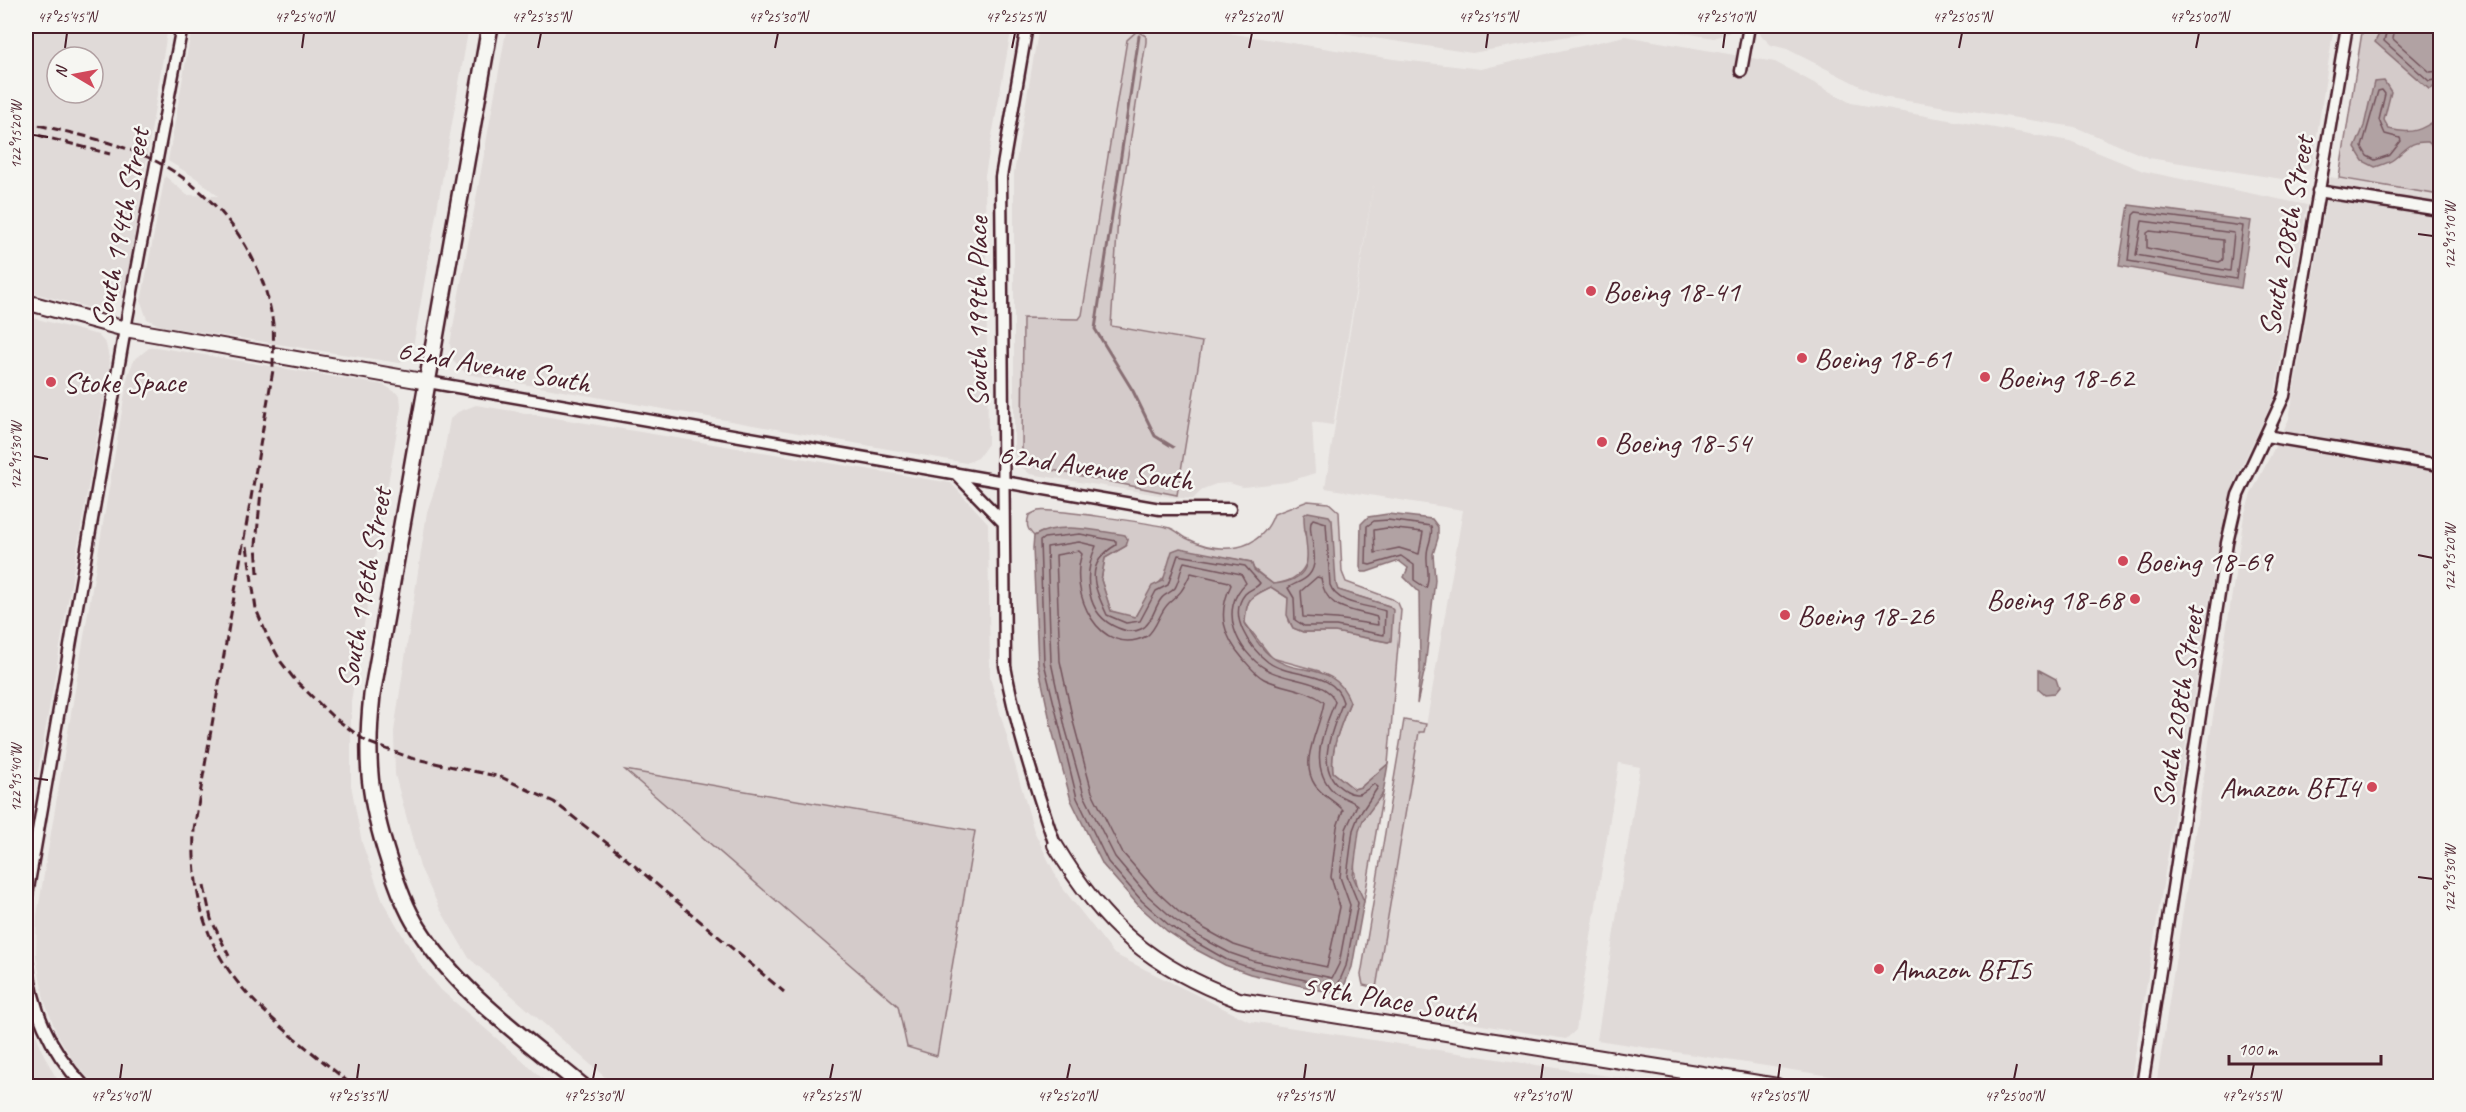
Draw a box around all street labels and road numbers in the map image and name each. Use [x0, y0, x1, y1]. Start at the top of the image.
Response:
street label: South 194th Street [82, 122, 159, 331]
street label: South 208th Street [2250, 130, 2323, 339]
street label: South 199th Place [958, 214, 996, 407]
street label: 62nd Avenue South [394, 330, 595, 402]
street label: 62nd Avenue South [997, 435, 1197, 500]
street label: South 196th Street [328, 482, 401, 691]
street label: South 208th Street [2143, 601, 2213, 810]
street label: 59th Place South [1299, 966, 1481, 1032]

